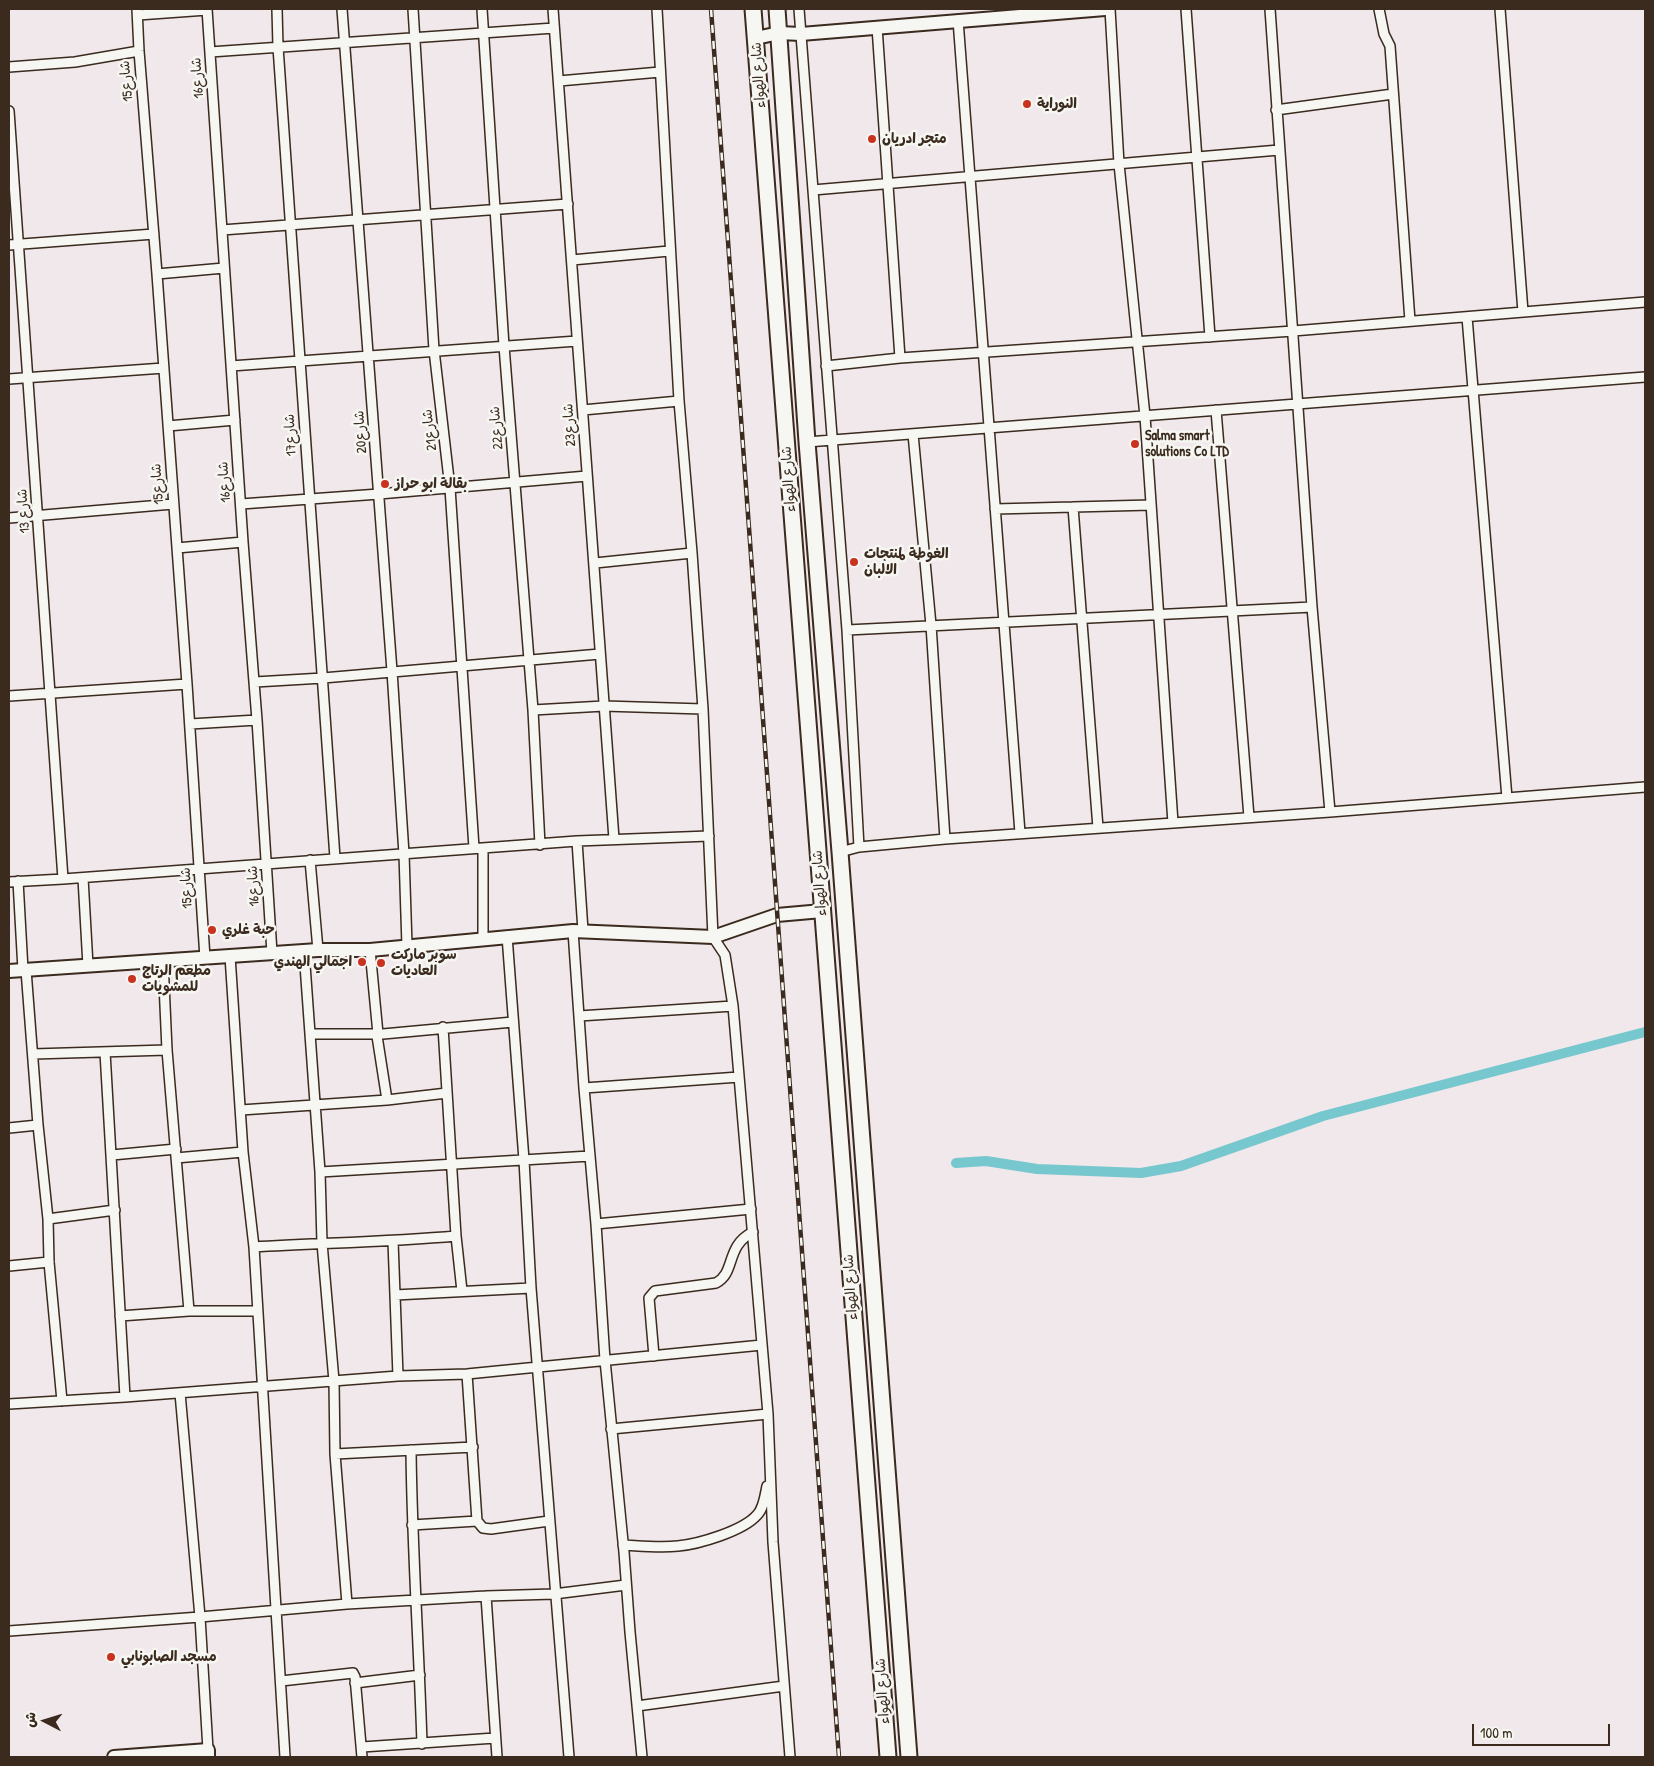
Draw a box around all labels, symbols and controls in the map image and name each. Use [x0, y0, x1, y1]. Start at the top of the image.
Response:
street label: شارع الهواء [748, 42, 770, 108]
street label: شارع16 [188, 57, 208, 99]
street label: شارع15 [117, 60, 137, 102]
place label: النوراية [1037, 96, 1077, 112]
marker: النوراية [1021, 98, 1033, 110]
place label: متجر ادريان [882, 131, 947, 147]
marker: متجر ادريان [866, 133, 878, 145]
street label: شارع23 [560, 403, 580, 447]
street label: شارع22 [487, 406, 507, 450]
street label: شارع21 [419, 408, 441, 452]
street label: شارع20 [351, 410, 371, 454]
street label: شارع17 [282, 413, 300, 457]
place label: Salma smart solutions Co LTD [1145, 428, 1229, 461]
marker: Salma smart solutions Co LTD [1129, 438, 1141, 450]
street label: شارع الهواء [778, 446, 800, 512]
street label: شارع16 [215, 461, 235, 503]
street label: شارع15 [148, 463, 168, 505]
place label: بقالة ابو حراز [395, 476, 467, 492]
marker: بقالة ابو حراز [379, 478, 391, 490]
street label: شارع 13 [14, 488, 34, 534]
place label: الغوطة لمنتجات الالبان [864, 546, 949, 578]
marker: الغوطة لمنتجات الالبان [848, 556, 860, 568]
street label: شارع الهواء [809, 850, 831, 916]
street label: شارع16 [245, 865, 263, 907]
street label: شارع15 [178, 867, 196, 909]
place label: حبة غلري [222, 922, 275, 938]
marker: حبة غلري [206, 924, 218, 936]
place label: سوبر ماركت العاديات [391, 947, 456, 980]
place label: اجمالي الهندي [274, 954, 352, 970]
marker: اجمالي الهندي [356, 956, 368, 968]
marker: سوبر ماركت العاديات [375, 957, 387, 969]
place label: مطعم الرتاج للمشويات [142, 963, 211, 996]
marker: مطعم الرتاج للمشويات [126, 973, 138, 985]
street label: شارع الهواء [840, 1254, 862, 1320]
place label: مسجد الصابونابي [121, 1649, 217, 1665]
marker: مسجد الصابونابي [105, 1651, 117, 1663]
street label: شارع الهواء [872, 1658, 894, 1724]
north arrow [20, 1696, 70, 1746]
text: ش [19, 1711, 40, 1728]
scale bar [1474, 1714, 1612, 1746]
text: 100 m [1480, 1722, 1513, 1743]

